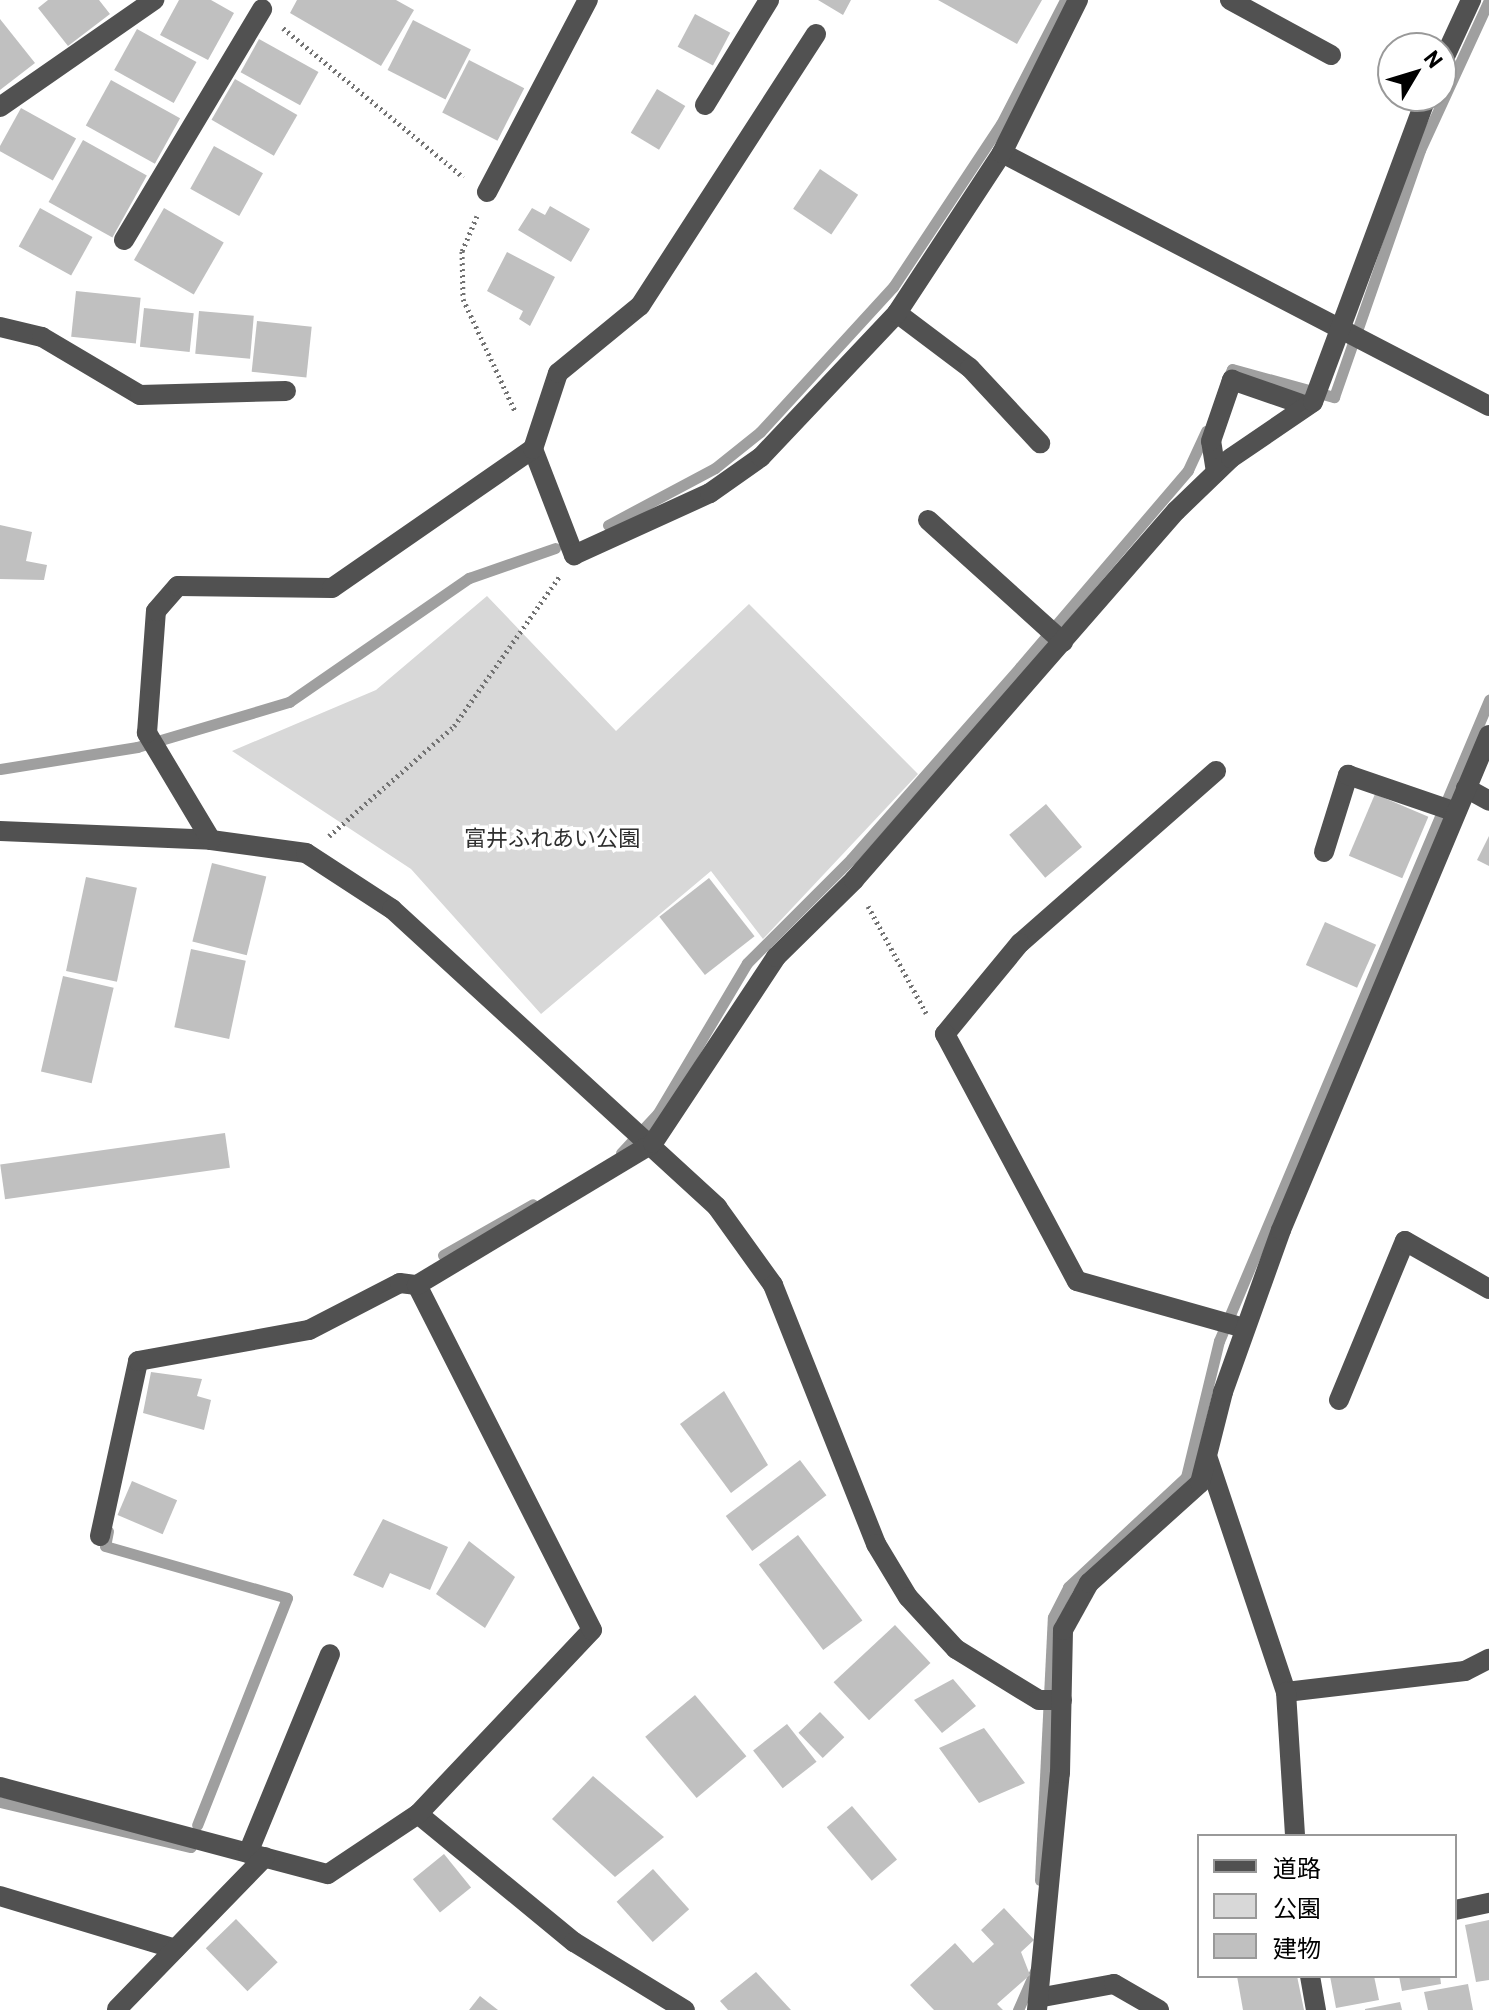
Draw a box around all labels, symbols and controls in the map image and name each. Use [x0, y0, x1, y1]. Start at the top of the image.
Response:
north arrow [1377, 32, 1457, 112]
text: N [1420, 45, 1449, 72]
park label: 富井ふれあい公園 [464, 825, 640, 851]
legend [1197, 1834, 1457, 1978]
text: 道路 [1273, 1853, 1321, 1882]
text: 公園 [1273, 1893, 1321, 1922]
text: 建物 [1273, 1933, 1321, 1962]

